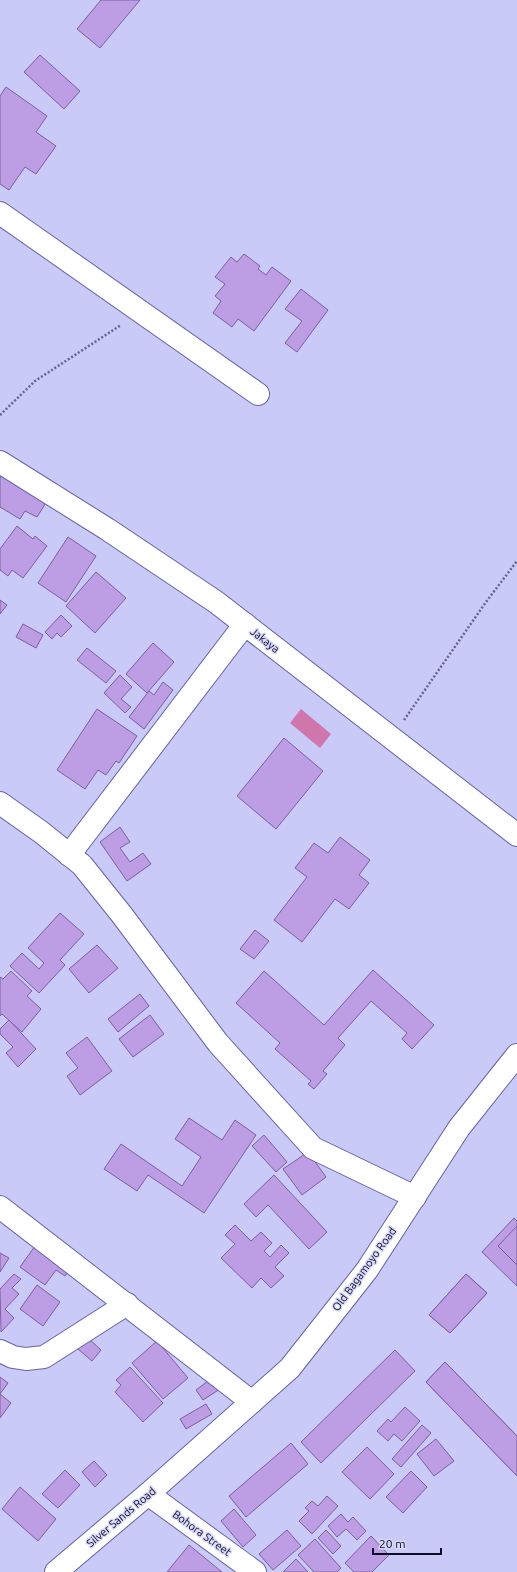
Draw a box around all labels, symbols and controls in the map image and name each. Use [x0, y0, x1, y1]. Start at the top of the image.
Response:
street label: Jakaya [248, 625, 282, 655]
street label: Old Bagamoyo Road [330, 1225, 398, 1313]
street label: Silver Sands Road [84, 1485, 158, 1549]
street label: Bohora Street [170, 1508, 234, 1559]
scale bar [373, 1530, 441, 1556]
text: 20 m [379, 1537, 406, 1550]

